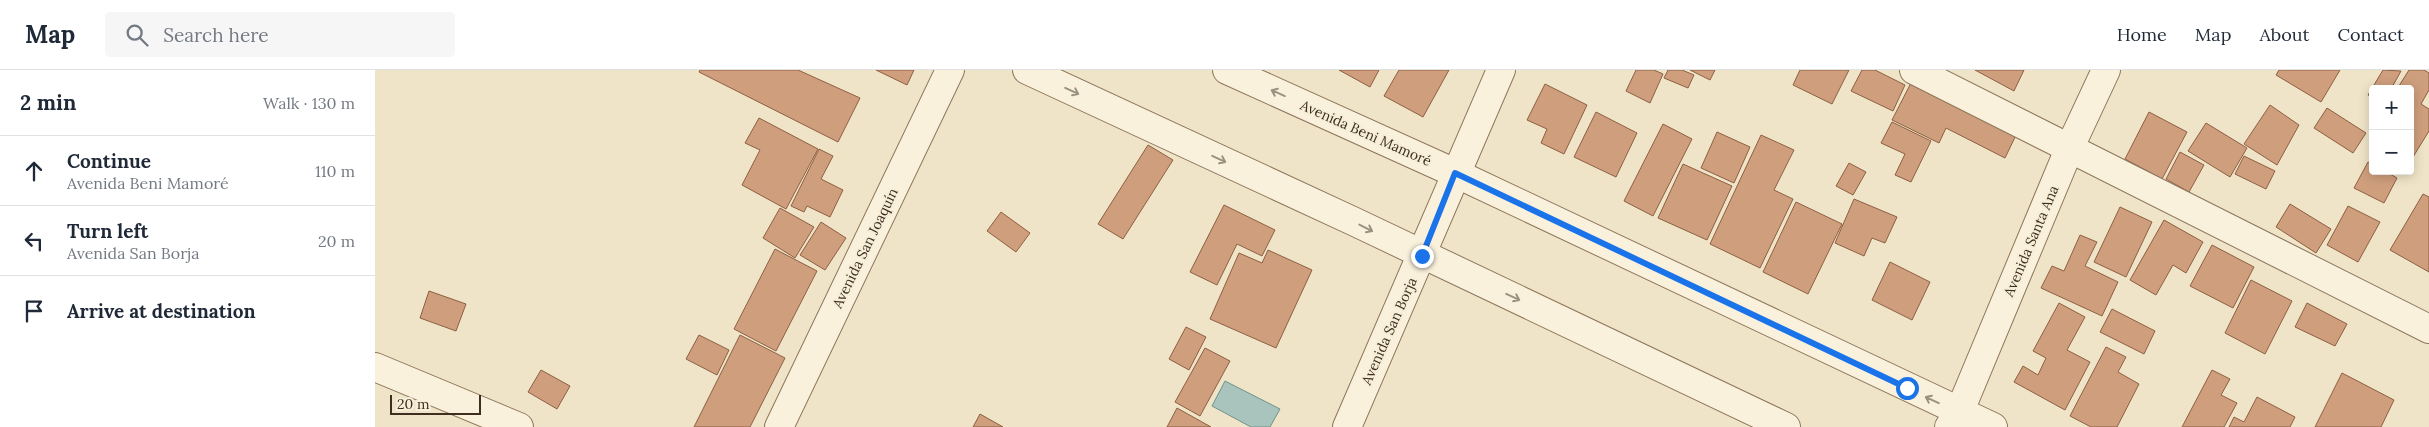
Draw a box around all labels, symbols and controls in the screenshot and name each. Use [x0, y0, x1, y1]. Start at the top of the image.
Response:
search box [105, 12, 455, 57]
text: Map [25, 19, 75, 50]
icon: search [123, 21, 151, 49]
text: Search here [163, 23, 269, 47]
text: Home [2117, 23, 2167, 46]
text: Map [2195, 23, 2231, 46]
text: About [2259, 23, 2309, 46]
text: Contact [2337, 23, 2404, 46]
map controls [2369, 85, 2414, 175]
button: + [2369, 85, 2414, 130]
one-way arrow [1064, 86, 1079, 96]
one-way arrow [1271, 88, 1286, 98]
text: 2 min [20, 89, 76, 116]
text: Walk · 130 m [263, 93, 355, 113]
street label: Avenida Beni Mamoré [1297, 96, 1435, 170]
button: − [2369, 130, 2414, 175]
text: Continue [67, 149, 151, 173]
one-way arrow [1211, 155, 1226, 164]
icon: ahead [20, 157, 48, 185]
text: 110 m [315, 161, 355, 181]
text: Avenida Beni Mamoré [67, 173, 229, 193]
street label: Avenida Santa Ana [1999, 183, 2063, 300]
street label: Avenida San Joaquín [828, 185, 902, 312]
text: Turn left [67, 219, 148, 243]
one-way arrow [1358, 223, 1373, 233]
icon: left [20, 227, 48, 255]
text: 20 m [318, 231, 355, 251]
text: Avenida San Borja [67, 243, 200, 263]
route end [1411, 245, 1434, 268]
street label: Avenida San Borja [1357, 274, 1421, 389]
one-way arrow [1505, 293, 1520, 303]
icon: arrive [20, 297, 48, 325]
text: Arrive at destination [67, 299, 256, 323]
route start [1896, 377, 1919, 400]
scale bar [390, 392, 481, 415]
text: 20 m [397, 395, 429, 413]
one-way arrow [1925, 395, 1940, 404]

